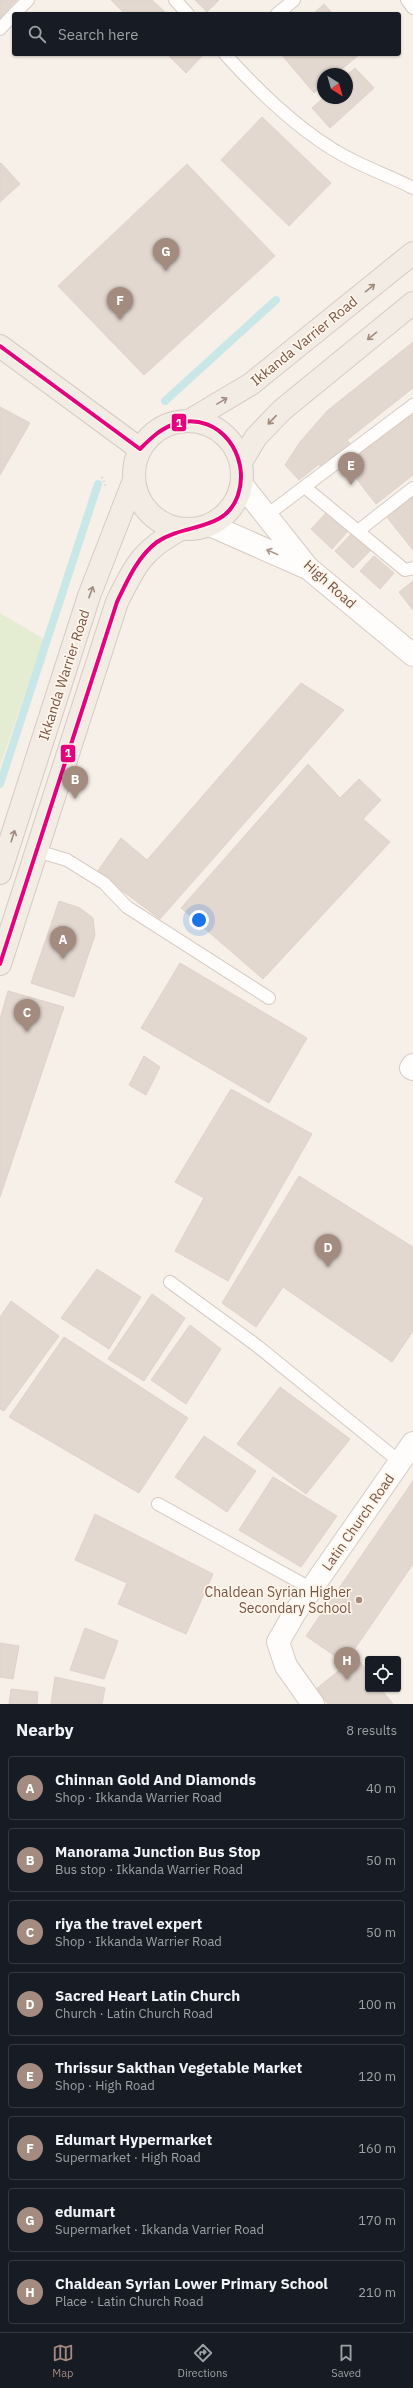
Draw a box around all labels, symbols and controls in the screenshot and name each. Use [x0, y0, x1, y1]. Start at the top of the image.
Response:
search box [12, 12, 401, 56]
icon: search [26, 23, 48, 45]
text: Search here [58, 25, 138, 44]
north arrow [317, 68, 353, 104]
pin: G [153, 238, 179, 271]
one-way arrow [364, 283, 375, 292]
pin: F [107, 287, 133, 320]
street label: Ikkanda Varrier Road [247, 292, 361, 390]
one-way arrow [367, 332, 377, 341]
one-way arrow [216, 396, 228, 404]
line badge: 1 [171, 413, 187, 432]
one-way arrow [268, 415, 277, 425]
text: 1 [176, 416, 183, 430]
pin: E [338, 452, 364, 485]
one-way arrow [267, 548, 279, 555]
street label: High Road [300, 556, 360, 612]
one-way arrow [87, 586, 95, 598]
street label: Ikkanda Warrier Road [34, 607, 94, 743]
line badge: 1 [60, 744, 76, 763]
text: 1 [65, 746, 72, 760]
pin: B [62, 766, 88, 799]
one-way arrow [10, 829, 17, 842]
your location [189, 910, 209, 930]
pin: A [50, 926, 76, 959]
pin: C [14, 999, 40, 1032]
pin: D [315, 1234, 341, 1267]
street label: Latin Church Road [318, 1470, 398, 1574]
place label: Chaldean Syrian Higher Secondary School [204, 1583, 351, 1617]
marker: Chaldean Syrian Higher Secondary School [354, 1595, 364, 1605]
pin: H [334, 1647, 360, 1680]
map controls [365, 1656, 401, 1692]
button: locate [365, 1656, 401, 1692]
text: Nearby [16, 1719, 74, 1741]
text: 8 results [346, 1722, 397, 1739]
text: Chinnan Gold And Diamonds [55, 1770, 256, 1789]
text: A [26, 1780, 34, 1797]
text: 40 m [366, 1780, 396, 1797]
text: Shop · Ikkanda Warrier Road [55, 1789, 222, 1806]
text: Manorama Junction Bus Stop [55, 1842, 261, 1861]
text: B [26, 1852, 34, 1869]
text: 50 m [366, 1852, 396, 1869]
text: Bus stop · Ikkanda Warrier Road [55, 1861, 243, 1878]
text: riya the travel expert [55, 1914, 202, 1933]
text: C [26, 1924, 34, 1941]
text: 50 m [366, 1924, 396, 1941]
text: Shop · Ikkanda Warrier Road [55, 1933, 222, 1950]
text: Sacred Heart Latin Church [55, 1986, 240, 2005]
text: D [25, 1996, 35, 2013]
text: 100 m [358, 1996, 396, 2013]
text: Church · Latin Church Road [55, 2005, 213, 2022]
text: Thrissur Sakthan Vegetable Market [55, 2058, 302, 2077]
text: E [26, 2068, 34, 2085]
text: 120 m [358, 2068, 396, 2085]
text: Shop · High Road [55, 2077, 155, 2094]
text: Edumart Hypermarket [55, 2130, 212, 2149]
text: F [26, 2140, 34, 2157]
text: 160 m [358, 2140, 396, 2157]
text: Supermarket · High Road [55, 2149, 201, 2166]
text: edumart [55, 2202, 115, 2221]
text: G [25, 2212, 35, 2229]
text: 170 m [358, 2212, 396, 2229]
text: Supermarket · Ikkanda Varrier Road [55, 2221, 264, 2238]
text: Chaldean Syrian Lower Primary School [55, 2274, 328, 2293]
text: H [25, 2284, 35, 2301]
text: 210 m [358, 2284, 396, 2301]
text: Place · Latin Church Road [55, 2293, 203, 2310]
tab: Map [52, 2342, 74, 2380]
tab: Directions [178, 2342, 228, 2380]
tab: Saved [331, 2342, 361, 2380]

